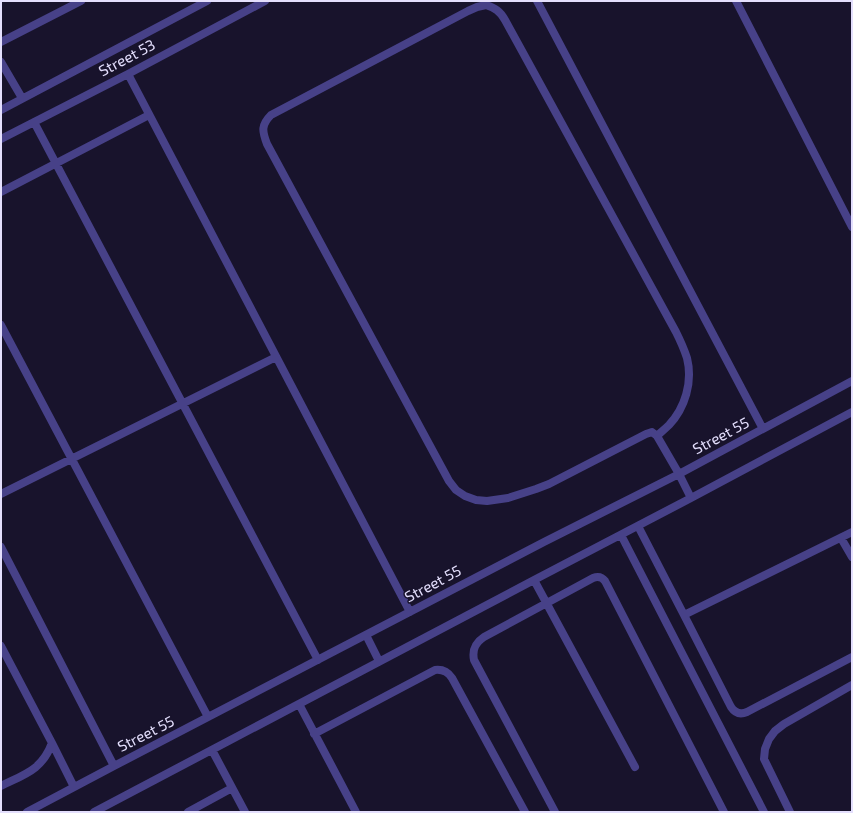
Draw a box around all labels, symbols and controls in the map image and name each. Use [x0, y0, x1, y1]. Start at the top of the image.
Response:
street label: Street 53 [95, 35, 158, 79]
street label: Street 55 [689, 413, 752, 457]
street label: Street 55 [401, 561, 464, 605]
street label: Street 55 [114, 711, 177, 755]

